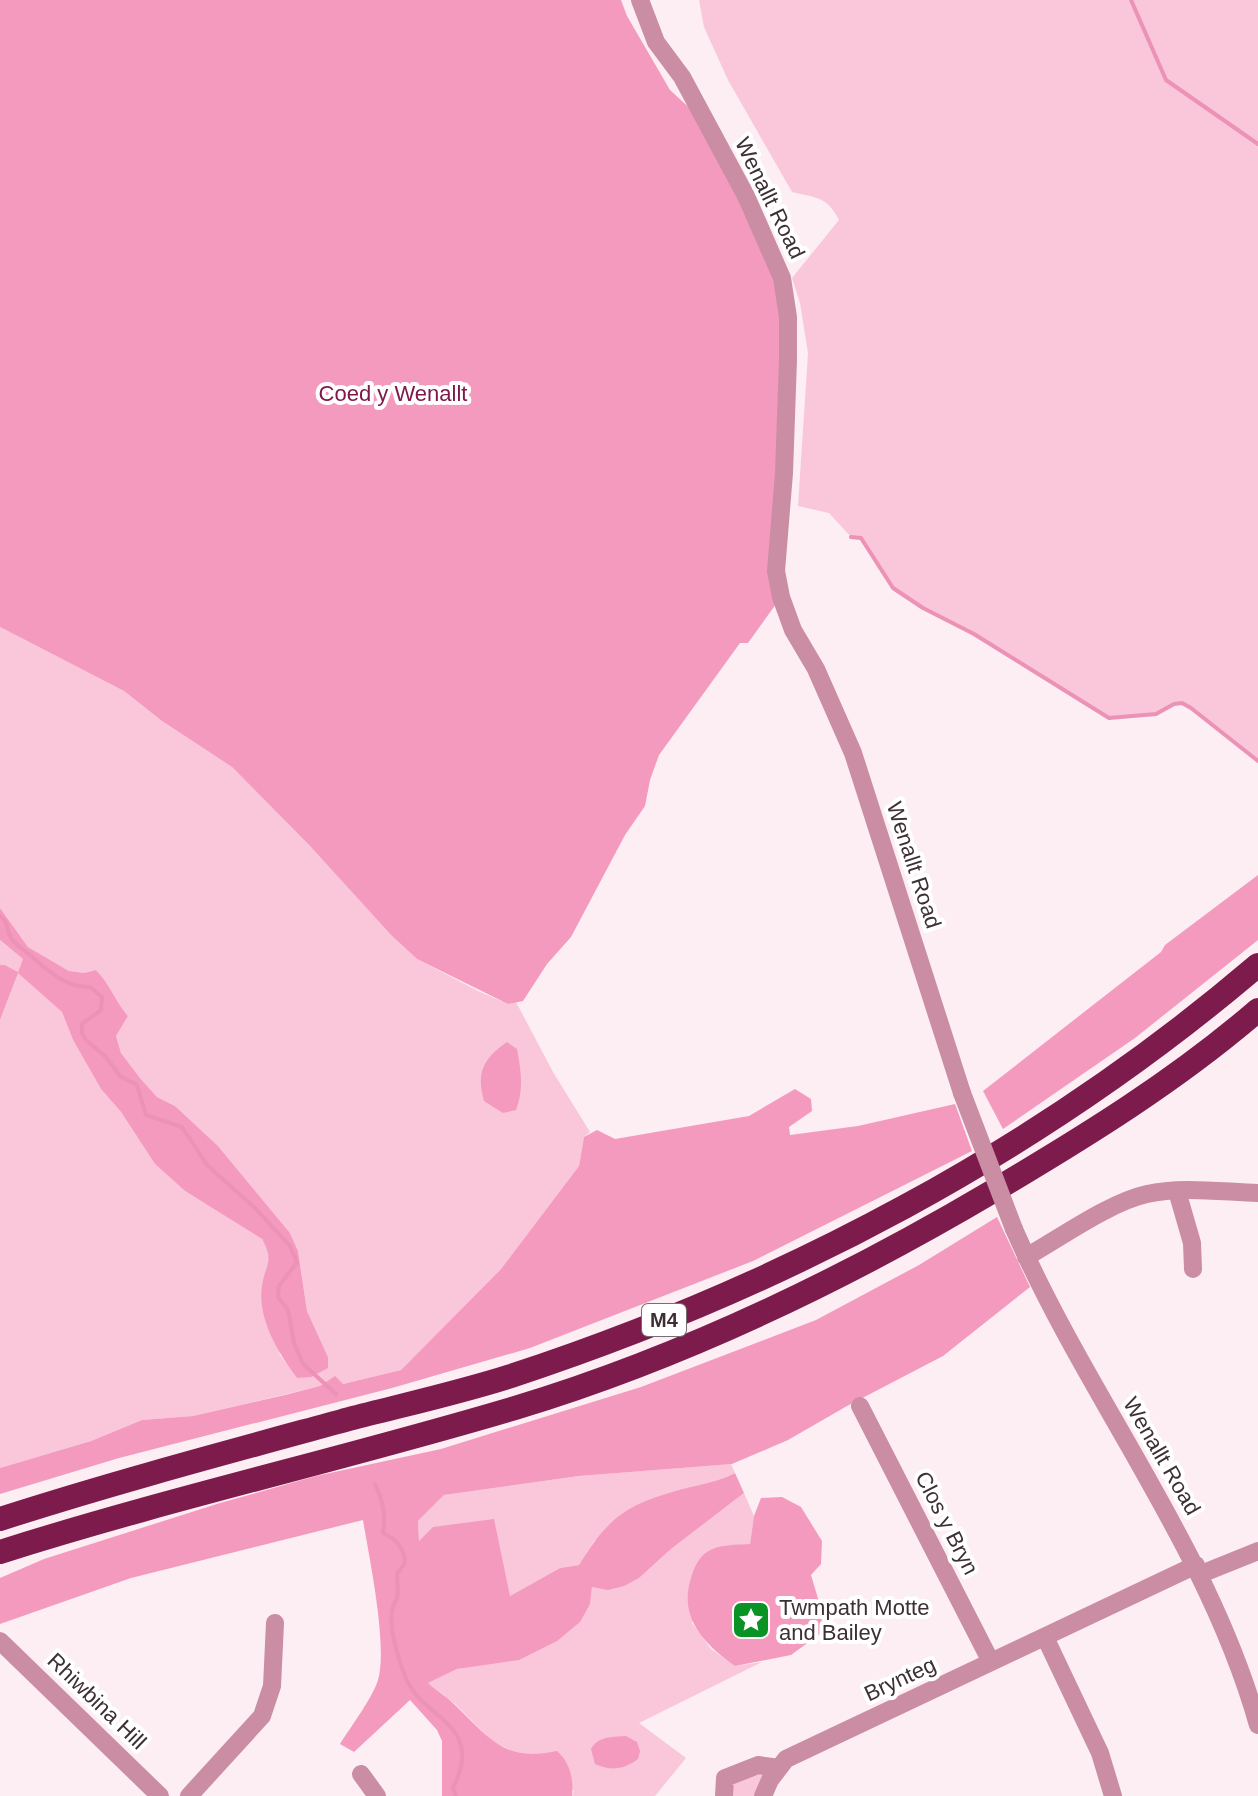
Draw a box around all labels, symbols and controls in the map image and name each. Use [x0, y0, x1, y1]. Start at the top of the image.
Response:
street label: Wenallt Road [730, 133, 810, 263]
park label: Coed y Wenallt [319, 381, 467, 406]
street label: Wenallt Road [882, 799, 946, 931]
road number: M4 [642, 1304, 686, 1336]
street label: Wenallt Road [1118, 1393, 1206, 1519]
street label: Clos y Bryn [910, 1467, 984, 1579]
place label: Twmpath Motte and Bailey [779, 1595, 929, 1645]
place icon: Twmpath Motte and Bailey [730, 1599, 772, 1641]
street label: Rhiwbina Hill [43, 1648, 151, 1754]
street label: Brynteg [860, 1652, 940, 1706]

